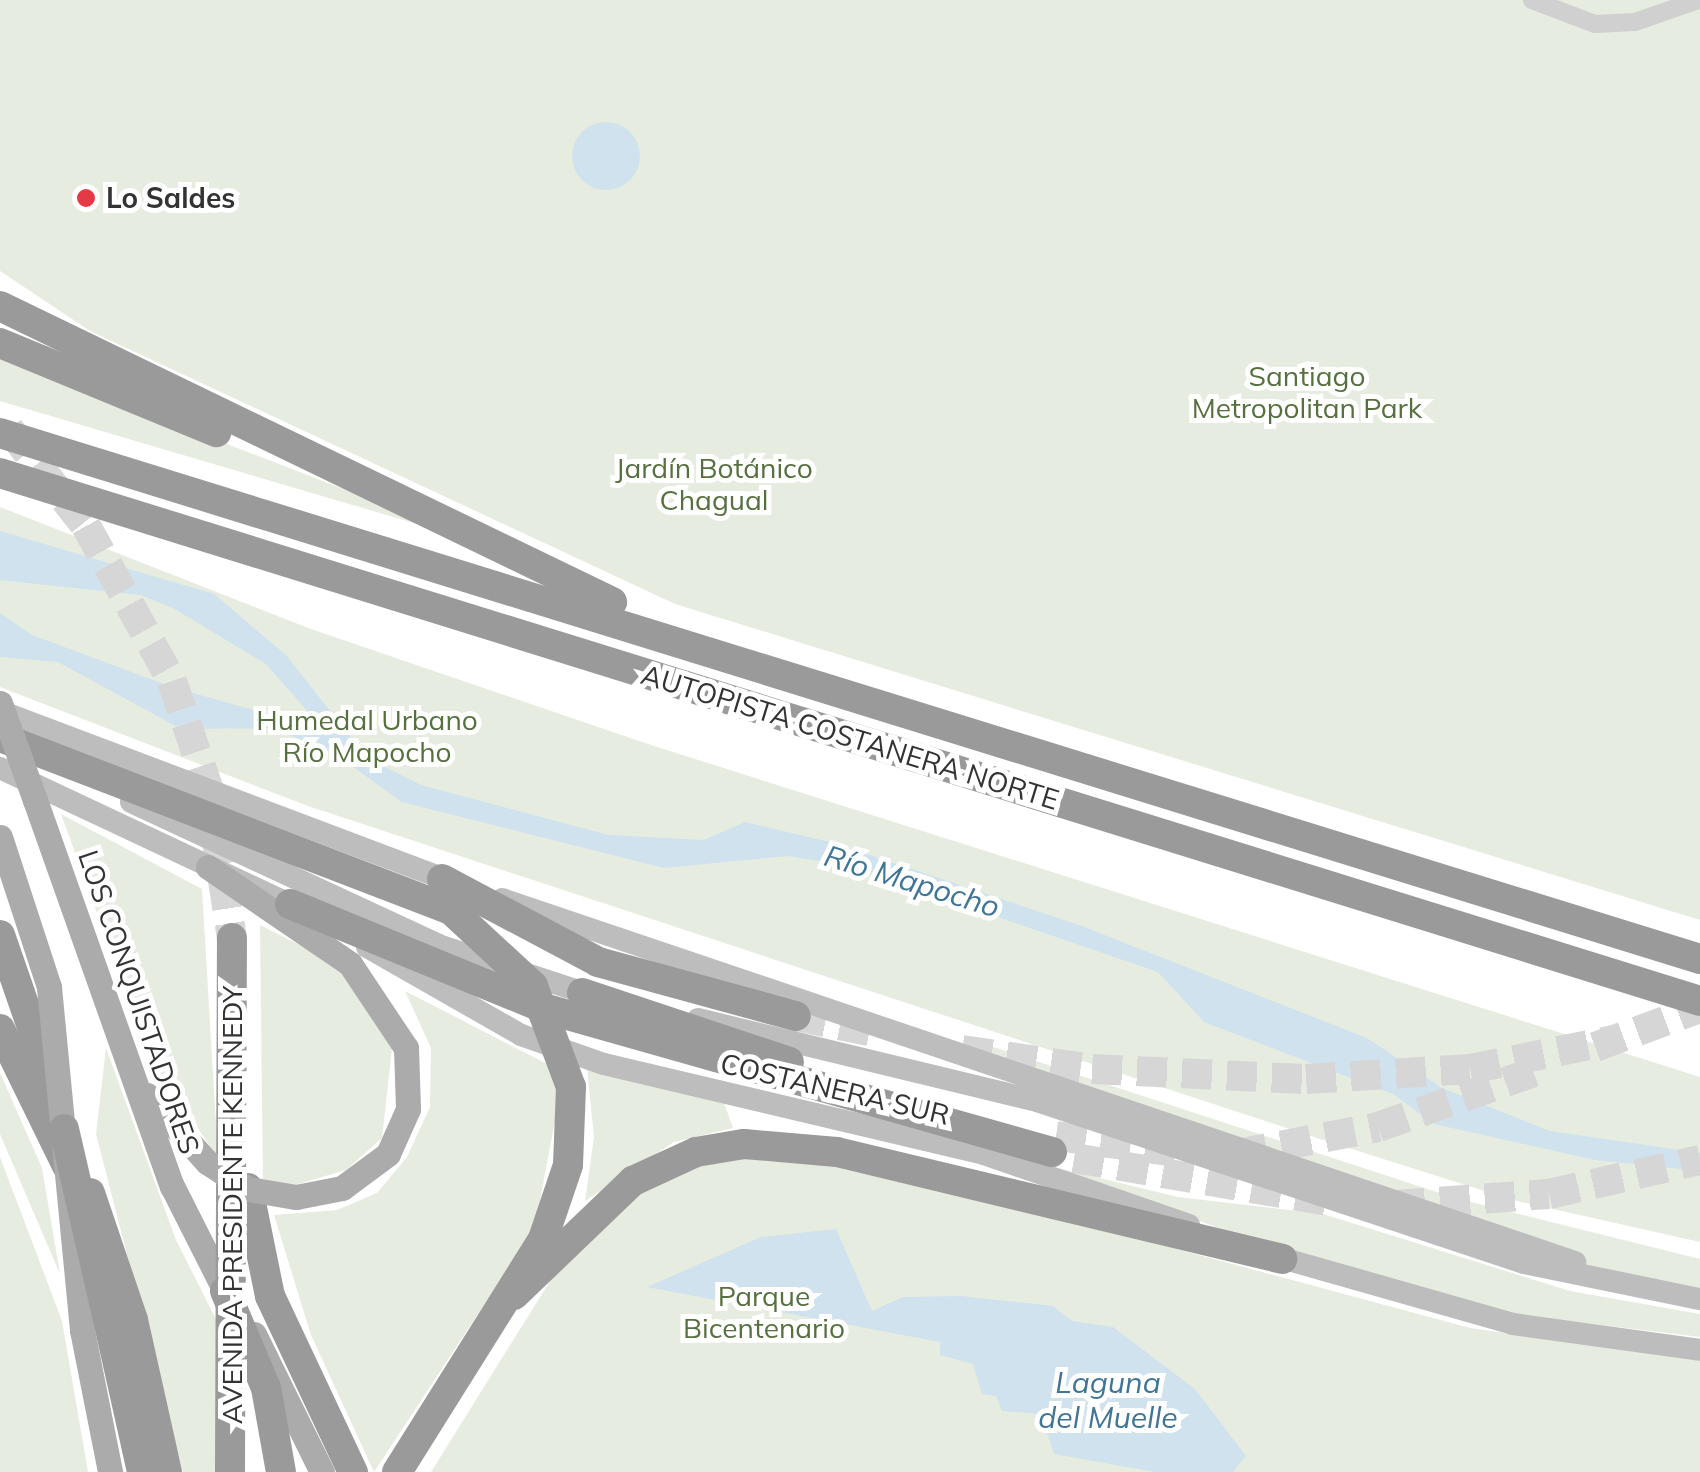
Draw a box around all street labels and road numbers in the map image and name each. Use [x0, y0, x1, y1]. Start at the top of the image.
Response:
street label: AUTOPISTA COSTANERA NORTE [637, 657, 1063, 817]
street label: LOS CONQUISTADORES [71, 846, 207, 1158]
street label: AVENIDA PRESIDENTE KENNEDY [215, 986, 249, 1424]
street label: COSTANERA SUR [717, 1046, 953, 1132]

